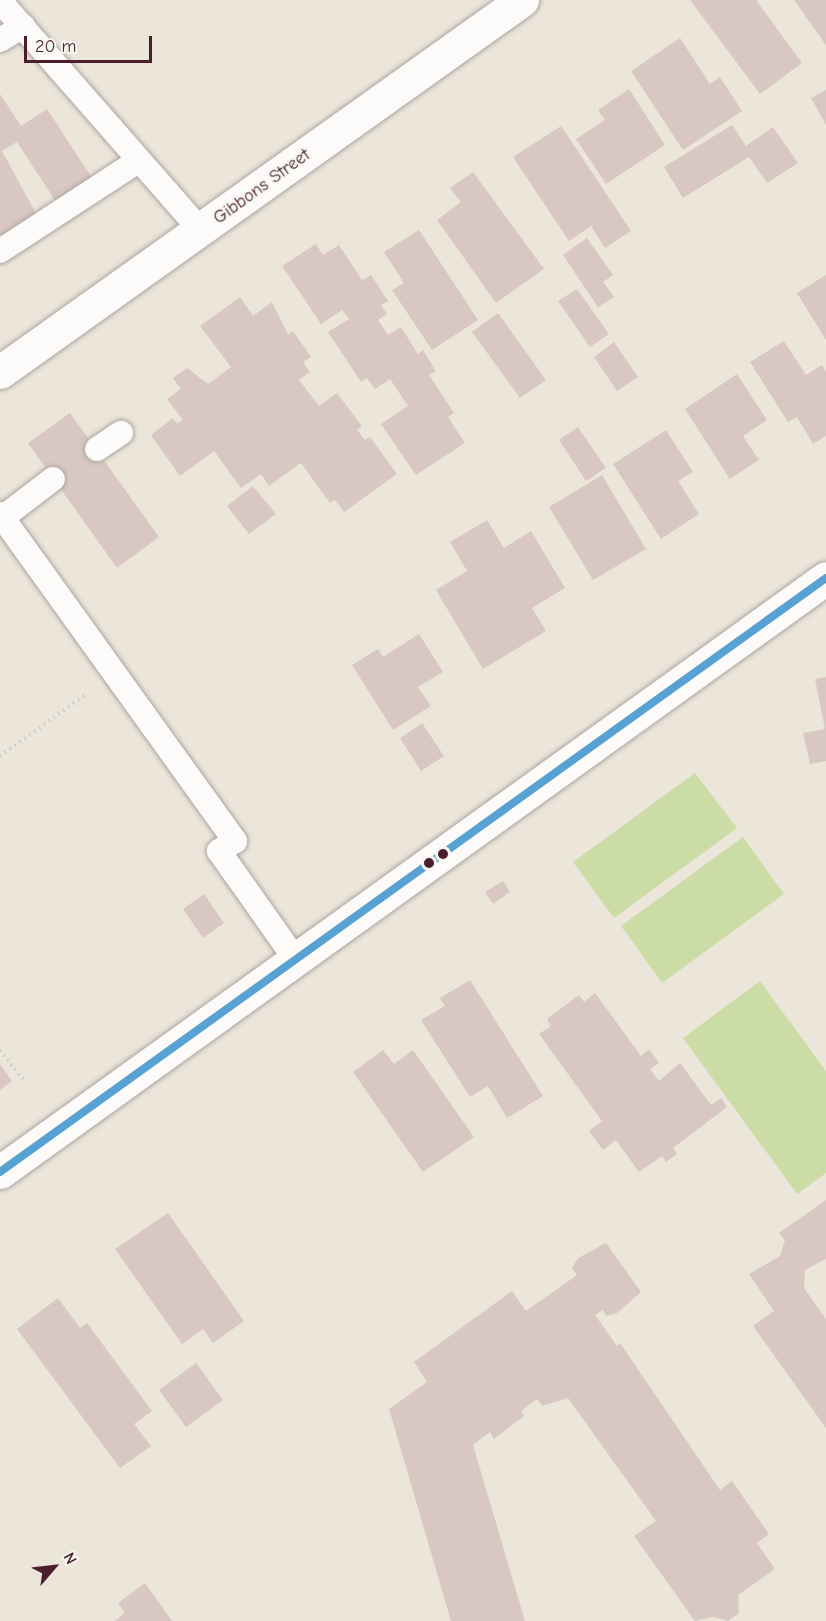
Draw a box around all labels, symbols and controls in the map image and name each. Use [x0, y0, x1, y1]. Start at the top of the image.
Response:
scale bar [27, 24, 154, 62]
text: 20 m [35, 36, 76, 57]
street label: Gibbons Street [209, 145, 315, 229]
unlabelled marker [437, 848, 449, 860]
unlabelled marker [423, 857, 435, 869]
north arrow [24, 1537, 84, 1597]
text: N [59, 1550, 80, 1567]

